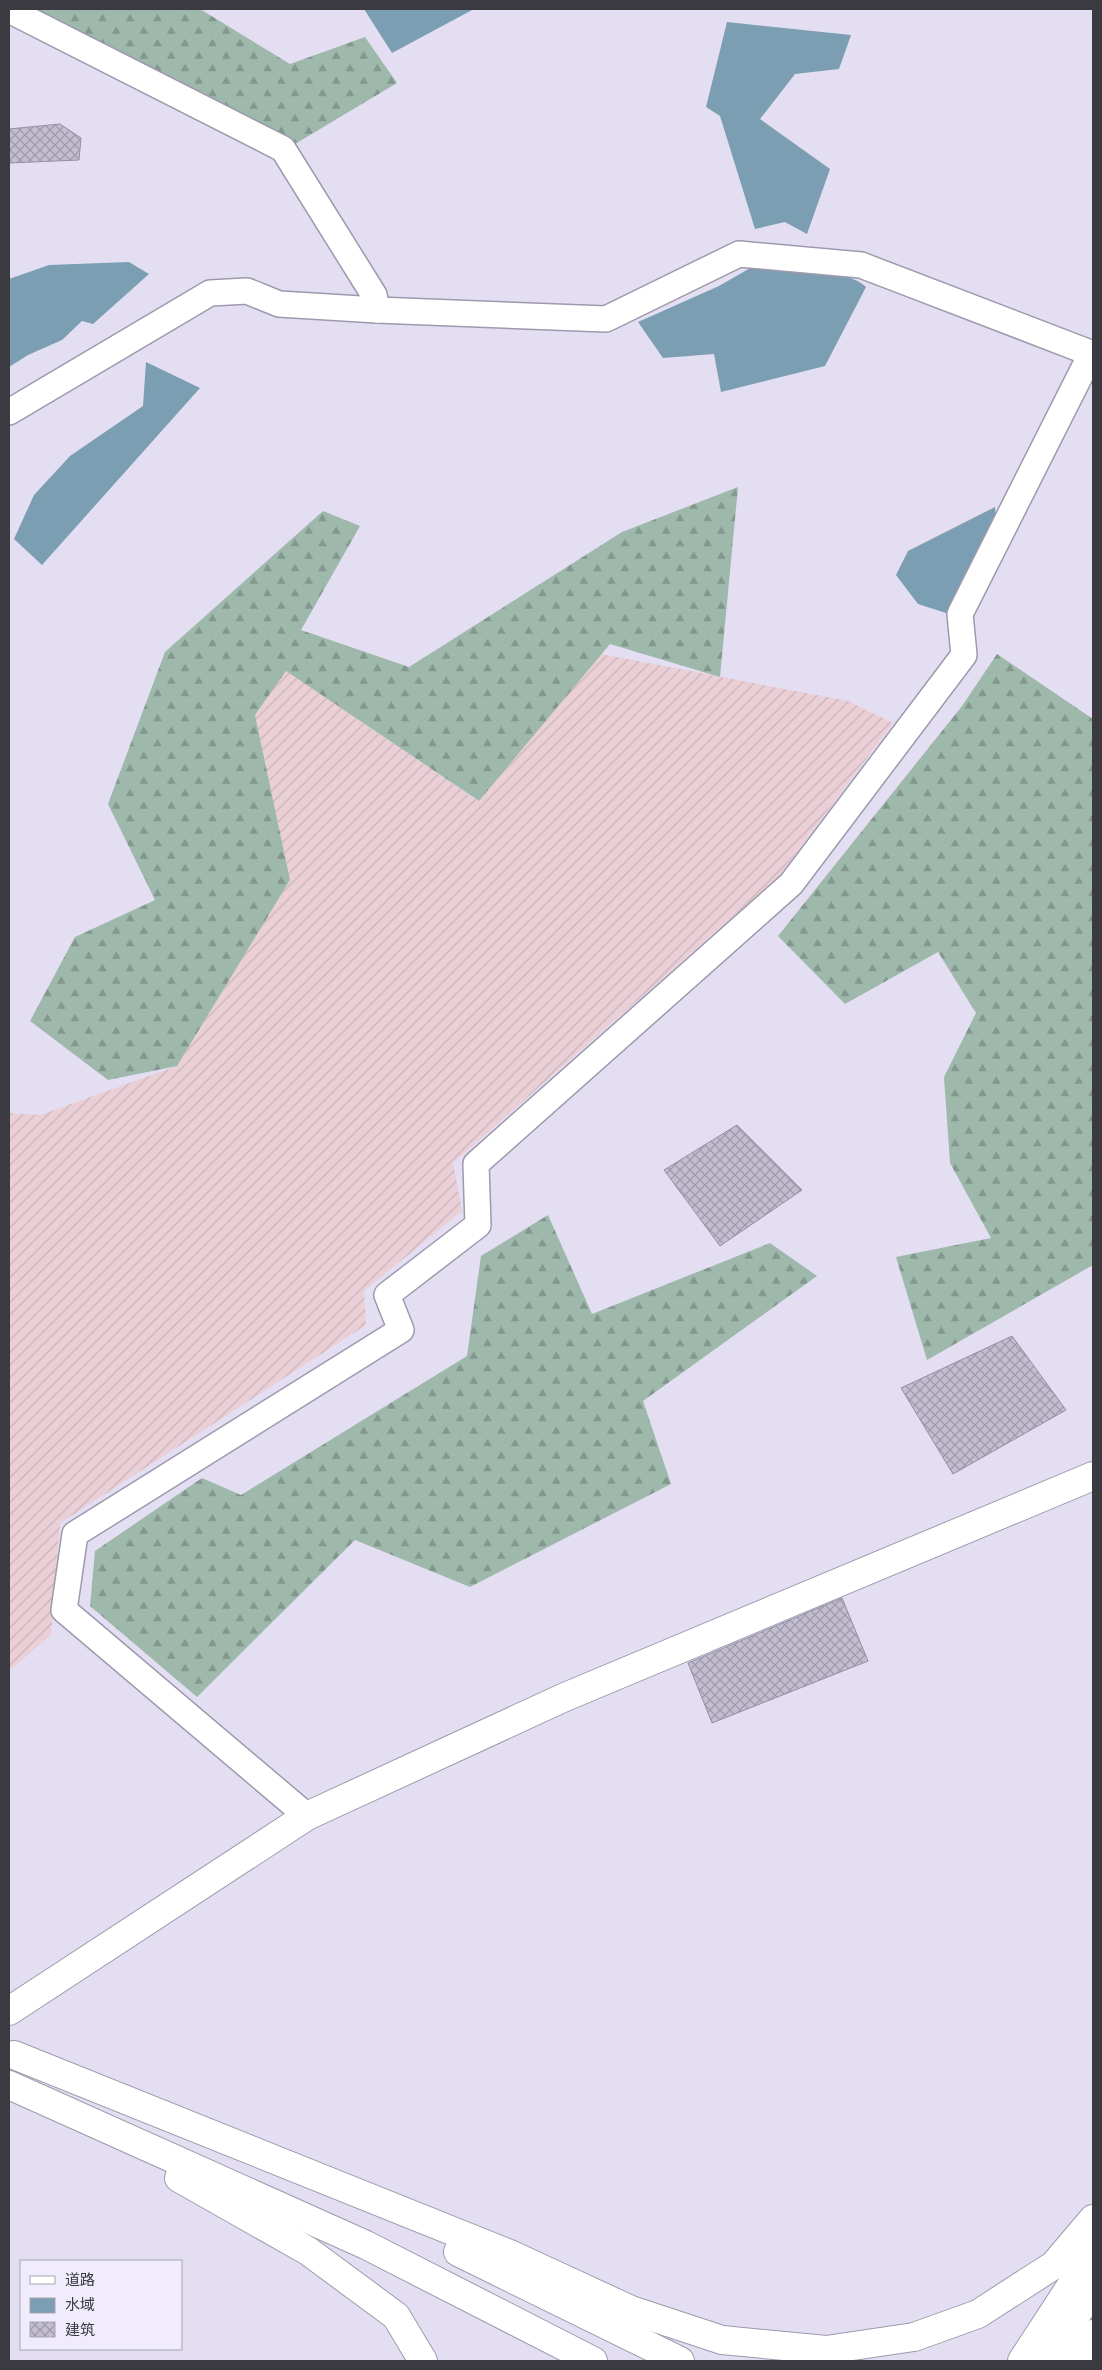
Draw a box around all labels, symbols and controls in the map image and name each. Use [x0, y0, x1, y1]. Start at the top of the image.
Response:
legend [20, 2260, 182, 2350]
text: 道路 [65, 2270, 95, 2289]
text: 水域 [65, 2295, 95, 2314]
text: 建筑 [65, 2320, 95, 2339]

